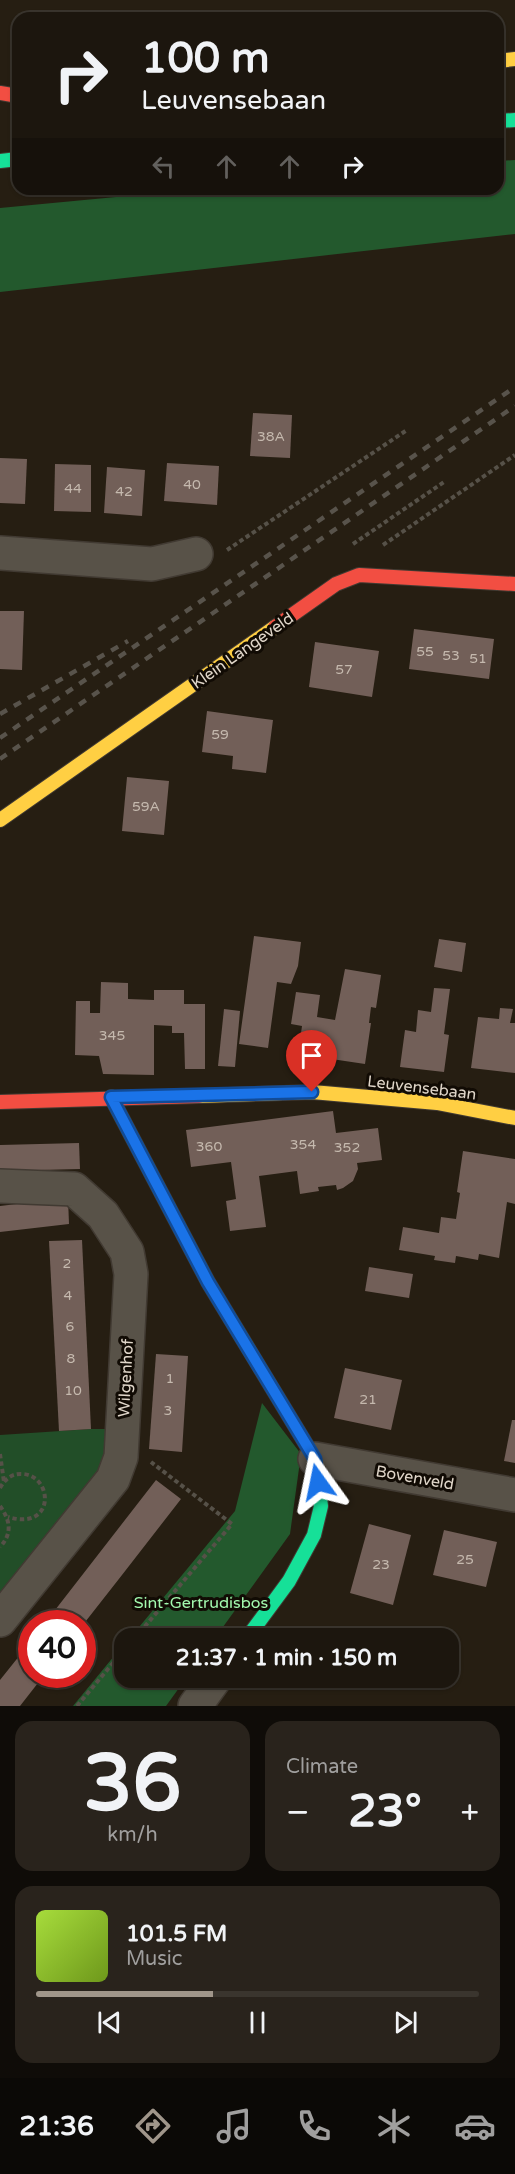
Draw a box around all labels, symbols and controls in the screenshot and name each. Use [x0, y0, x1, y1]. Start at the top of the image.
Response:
text: 100 m [141, 33, 270, 84]
icon: right [42, 36, 120, 114]
text: Leuvensebaan [141, 84, 326, 117]
icon: left [147, 150, 180, 183]
icon: ahead [210, 150, 243, 183]
icon: ahead [273, 150, 306, 183]
icon: right [336, 150, 369, 183]
house number: 38A [257, 428, 285, 445]
house number: 40 [183, 476, 201, 493]
house number: 44 [64, 480, 82, 497]
house number: 42 [115, 483, 133, 500]
street label: Klein Langeveld [188, 608, 298, 693]
house number: 55 [416, 643, 434, 660]
house number: 53 [442, 647, 460, 664]
house number: 51 [469, 650, 487, 667]
house number: 57 [335, 661, 353, 678]
house number: 59 [211, 726, 229, 743]
house number: 59A [132, 798, 160, 815]
house number: 345 [99, 1027, 125, 1044]
pin [286, 1030, 337, 1092]
icon: arrive [295, 1039, 328, 1072]
street label: Leuvensebaan [366, 1071, 478, 1105]
house number: 354 [290, 1136, 316, 1153]
house number: 360 [196, 1138, 222, 1155]
house number: 352 [334, 1139, 360, 1156]
house number: 2 [63, 1255, 71, 1272]
house number: 4 [64, 1287, 73, 1304]
house number: 6 [66, 1318, 75, 1335]
street label: Wilgenhof [114, 1338, 138, 1418]
house number: 8 [67, 1350, 76, 1367]
house number: 1 [166, 1370, 174, 1387]
house number: 10 [64, 1382, 82, 1399]
house number: 21 [359, 1391, 377, 1408]
house number: 3 [164, 1402, 172, 1419]
position arrow [286, 1450, 350, 1514]
street label: Bovenveld [374, 1461, 456, 1495]
house number: 25 [456, 1551, 474, 1568]
house number: 23 [372, 1556, 390, 1573]
park label: Sint-Gertrudisbos [134, 1593, 268, 1613]
speed limit sign: 40 [18, 1610, 96, 1688]
text: 21:37 · 1 min · 150 m [176, 1645, 397, 1671]
text: 36 [84, 1737, 181, 1831]
text: Climate [286, 1755, 358, 1779]
text: 23° [348, 1785, 422, 1839]
text: − [286, 1793, 310, 1832]
text: + [460, 1793, 479, 1832]
text: km/h [107, 1823, 158, 1847]
text: 101.5 FM [126, 1921, 227, 1947]
text: Music [126, 1947, 182, 1971]
icon: previous [93, 2006, 126, 2039]
icon: pause [241, 2006, 274, 2039]
icon: next [389, 2006, 422, 2039]
icon: directions [132, 2105, 174, 2147]
icon: music [213, 2105, 255, 2147]
icon: phone [293, 2105, 335, 2147]
icon: climate [373, 2105, 415, 2147]
icon: car [454, 2105, 496, 2147]
text: 21:36 [19, 2110, 94, 2143]

